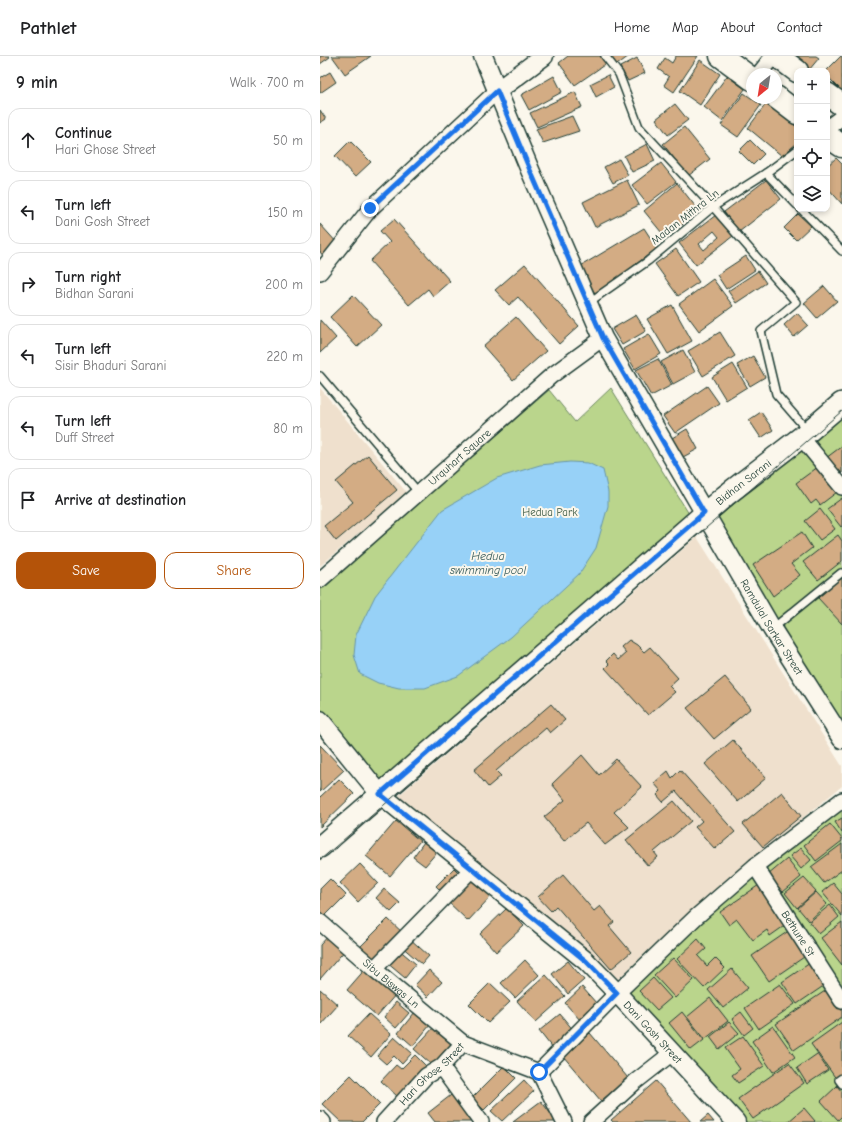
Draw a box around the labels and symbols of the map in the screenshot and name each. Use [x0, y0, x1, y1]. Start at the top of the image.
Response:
north arrow [746, 68, 782, 104]
street label: Madan Mithra Ln [649, 187, 721, 247]
route end [361, 199, 379, 217]
street label: Urquhart Square [426, 426, 494, 488]
street label: Bidhan Sarani [713, 456, 774, 508]
park label: Hedua Park [522, 506, 578, 519]
water label: Hedua swimming pool [449, 549, 526, 577]
street label: Ramdulal Sarkar Street [738, 577, 806, 678]
street label: Bethune St [779, 908, 818, 959]
street label: Sibu Biswas Ln [360, 956, 422, 1011]
street label: Dani Gosh Street [621, 998, 686, 1066]
street label: Hari Ghose Street [396, 1039, 467, 1108]
route start [530, 1063, 548, 1081]

